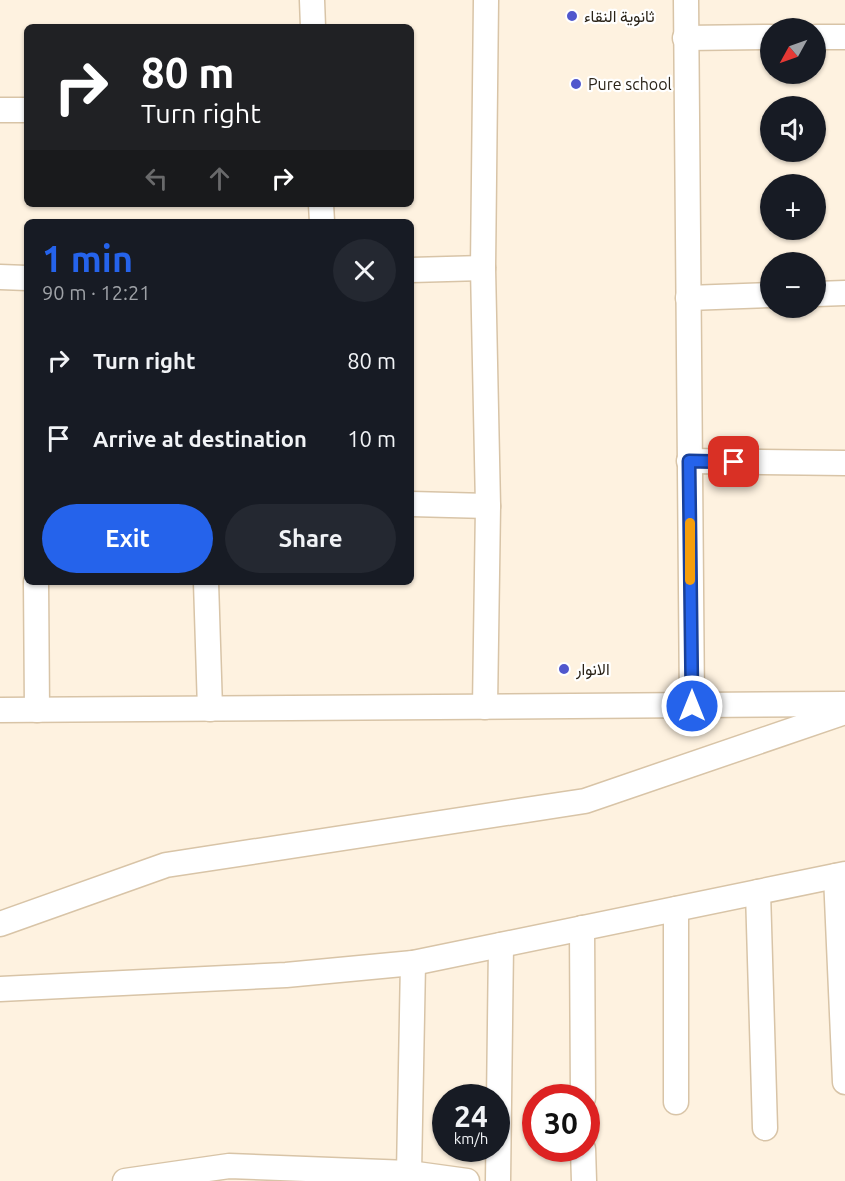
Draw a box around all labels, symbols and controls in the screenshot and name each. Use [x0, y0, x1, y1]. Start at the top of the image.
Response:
place label: ثانوية النقاء [584, 7, 654, 27]
marker: ثانوية النقاء [565, 9, 579, 23]
north arrow [760, 18, 826, 84]
map controls [760, 18, 826, 318]
icon: right [42, 48, 120, 126]
text: 80 m [141, 49, 235, 96]
place label: Pure school [588, 75, 672, 93]
marker: Pure school [569, 77, 583, 91]
button: sound [760, 96, 826, 162]
text: Turn right [141, 98, 261, 128]
icon: left [140, 162, 173, 195]
icon: ahead [203, 162, 236, 195]
icon: right [266, 162, 299, 195]
button: + [760, 174, 826, 240]
text: 1 min [42, 238, 133, 279]
button: close [333, 239, 396, 302]
button: − [760, 252, 826, 318]
text: 90 m · 12:21 [42, 281, 151, 304]
icon: right [42, 344, 75, 377]
text: Turn right [93, 348, 195, 373]
text: 80 m [347, 348, 396, 373]
icon: arrive [42, 422, 75, 455]
text: Arrive at destination [93, 426, 307, 451]
text: 10 m [347, 426, 396, 451]
pin [708, 436, 759, 487]
icon: arrive [717, 445, 750, 478]
button: Exit [42, 504, 213, 573]
button: Share [225, 504, 396, 573]
place label: الانوار [575, 660, 610, 680]
marker: الانوار [557, 662, 571, 676]
position arrow [660, 674, 724, 738]
speed limit sign: 30 [522, 1084, 600, 1162]
text: 24 [454, 1099, 488, 1133]
text: km/h [454, 1130, 488, 1147]

